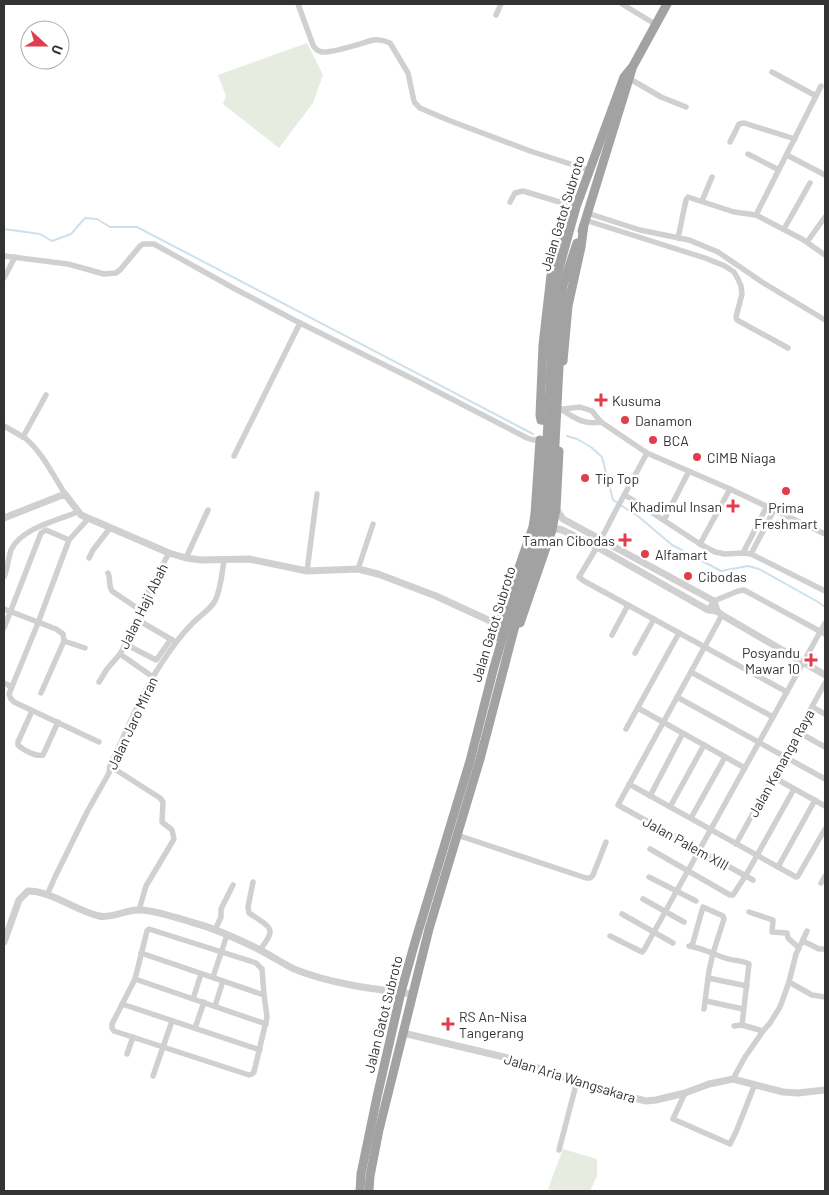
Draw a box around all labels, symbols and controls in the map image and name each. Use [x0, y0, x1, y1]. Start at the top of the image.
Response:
north arrow [20, 20, 70, 70]
text: U [48, 43, 67, 57]
street label: Jalan Gatot Subroto [536, 153, 588, 273]
place label: Kusuma [612, 392, 661, 409]
marker: Kusuma [594, 393, 608, 407]
place label: Danamon [635, 412, 692, 429]
marker: Danamon [619, 414, 631, 426]
place label: BCA [663, 432, 689, 449]
marker: BCA [647, 434, 659, 446]
place label: CIMB Niaga [707, 449, 776, 466]
marker: CIMB Niaga [691, 451, 703, 463]
place label: Tip Top [595, 470, 639, 487]
marker: Tip Top [579, 472, 591, 484]
marker: Prima Freshmart [780, 485, 792, 497]
place label: Khadimul Insan [630, 498, 722, 515]
marker: Khadimul Insan [726, 499, 740, 513]
place label: Prima Freshmart [754, 499, 818, 532]
place label: Taman Cibodas [522, 532, 615, 549]
marker: Taman Cibodas [619, 534, 631, 546]
place label: Alfamart [655, 546, 708, 563]
marker: Alfamart [639, 548, 651, 560]
street label: Jalan Haji Abah [115, 561, 171, 651]
street label: Jalan Gatot Subroto [467, 564, 519, 684]
place label: Cibodas [698, 568, 747, 585]
marker: Cibodas [682, 570, 694, 582]
place label: Posyandu Mawar 10 [742, 644, 800, 677]
marker: Posyandu Mawar 10 [804, 653, 818, 667]
street label: Jalan Jaro Miran [103, 674, 161, 772]
street label: Jalan Kenanga Raya [744, 706, 818, 820]
street label: Jalan Palem XIII [640, 812, 732, 874]
street label: Jalan Gatot Subroto [360, 954, 406, 1074]
place label: RS An-Nisa Tangerang [459, 1008, 527, 1041]
marker: RS An-Nisa Tangerang [441, 1017, 455, 1031]
street label: Jalan Aria Wangsakara [502, 1050, 638, 1106]

